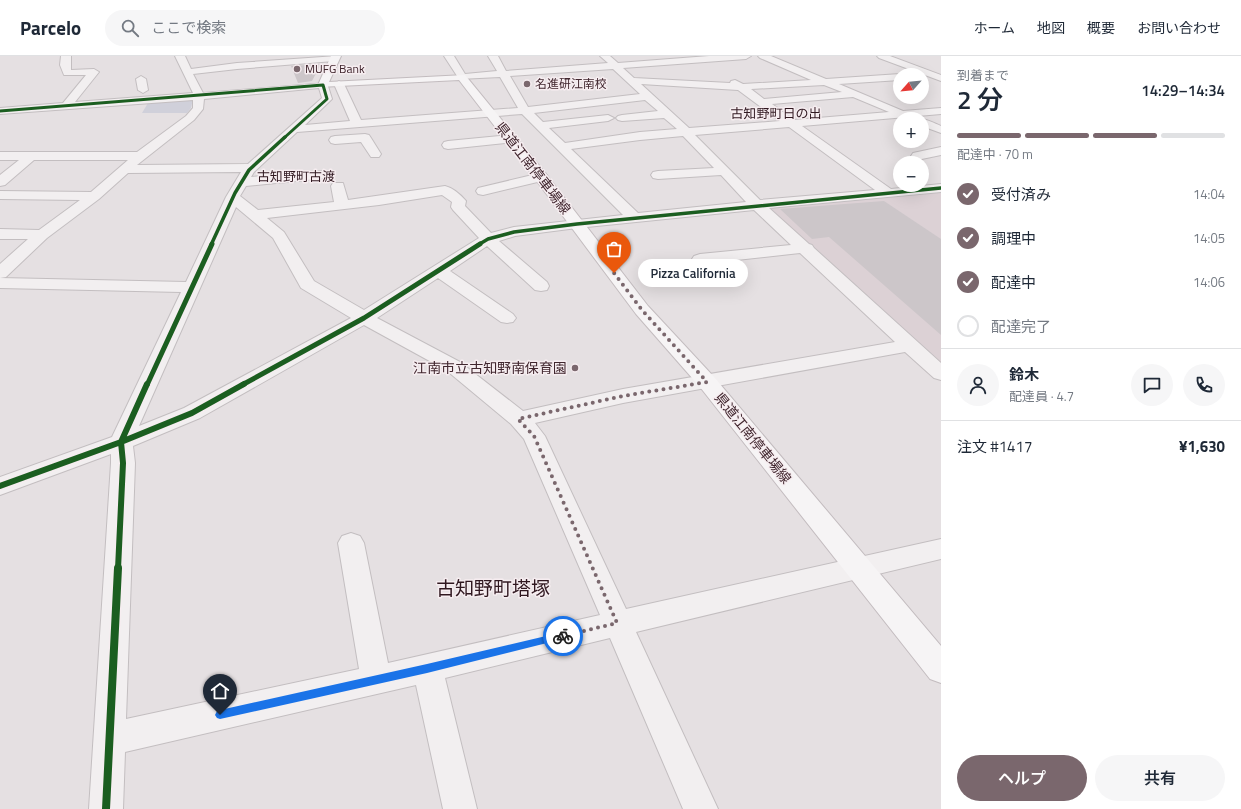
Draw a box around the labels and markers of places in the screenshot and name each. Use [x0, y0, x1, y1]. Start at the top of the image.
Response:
place label: MUFG Bank [305, 59, 365, 78]
marker: MUFG Bank [292, 64, 302, 74]
place label: 名進研江南校 [535, 74, 607, 93]
marker: 名進研江南校 [522, 79, 532, 89]
pin [597, 232, 631, 273]
callout: Pizza California [638, 259, 748, 287]
place label: 江南市立古知野南保育園 [413, 357, 567, 378]
marker: 江南市立古知野南保育園 [570, 363, 580, 373]
pin [203, 674, 237, 715]

